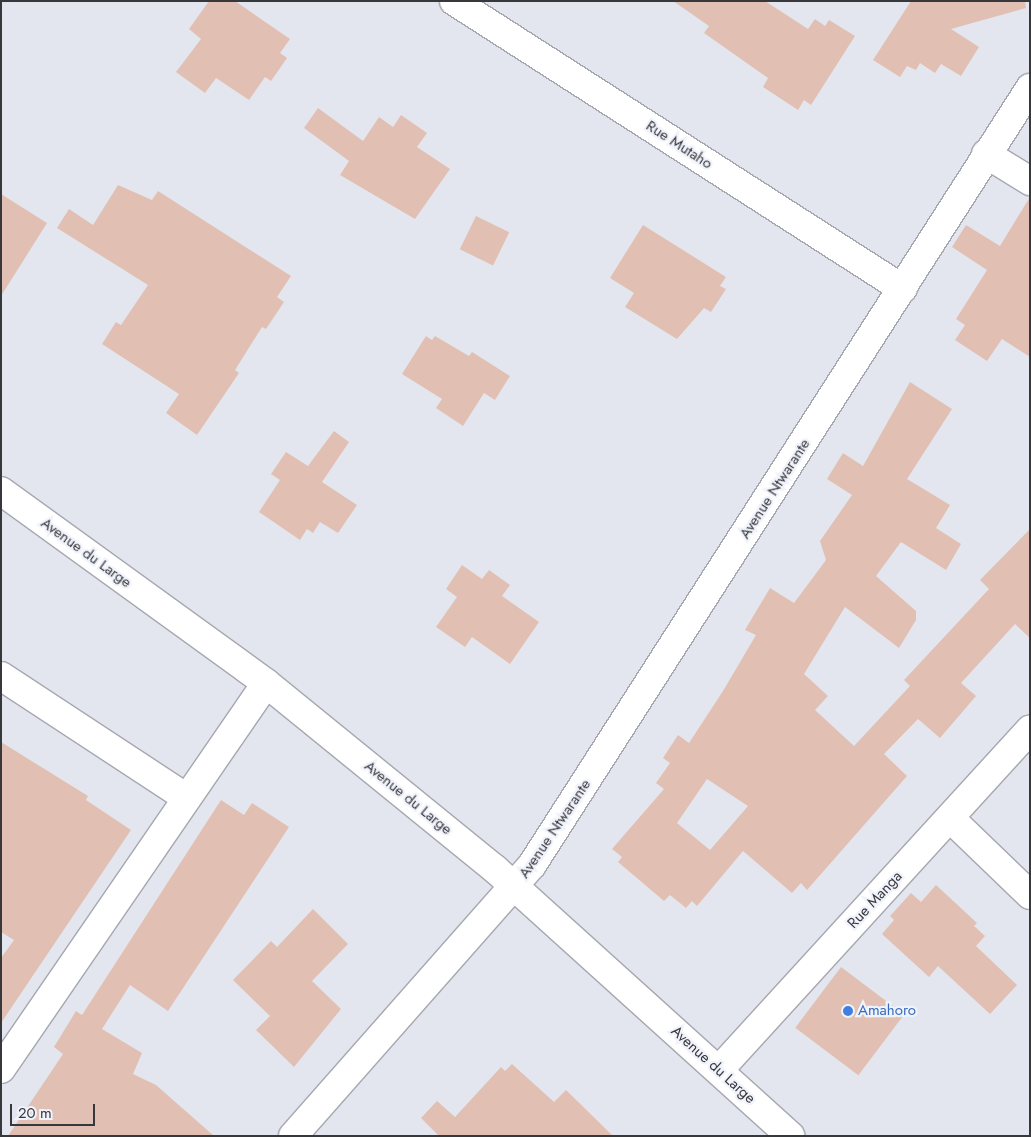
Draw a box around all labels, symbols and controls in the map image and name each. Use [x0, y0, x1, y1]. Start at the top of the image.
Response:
street label: Rue Mutaho [642, 117, 716, 173]
street label: Avenue Ntwarante [736, 436, 814, 542]
street label: Avenue du Large [37, 514, 135, 592]
street label: Avenue du Large [361, 757, 455, 839]
street label: Avenue Ntwarante [515, 776, 595, 882]
street label: Rue Manga [844, 868, 906, 932]
place label: Amahoro [858, 1002, 916, 1020]
marker: Amahoro [842, 1005, 854, 1017]
street label: Avenue du Large [667, 1022, 759, 1108]
scale bar [12, 1094, 98, 1126]
text: 20 m [18, 1102, 52, 1124]

